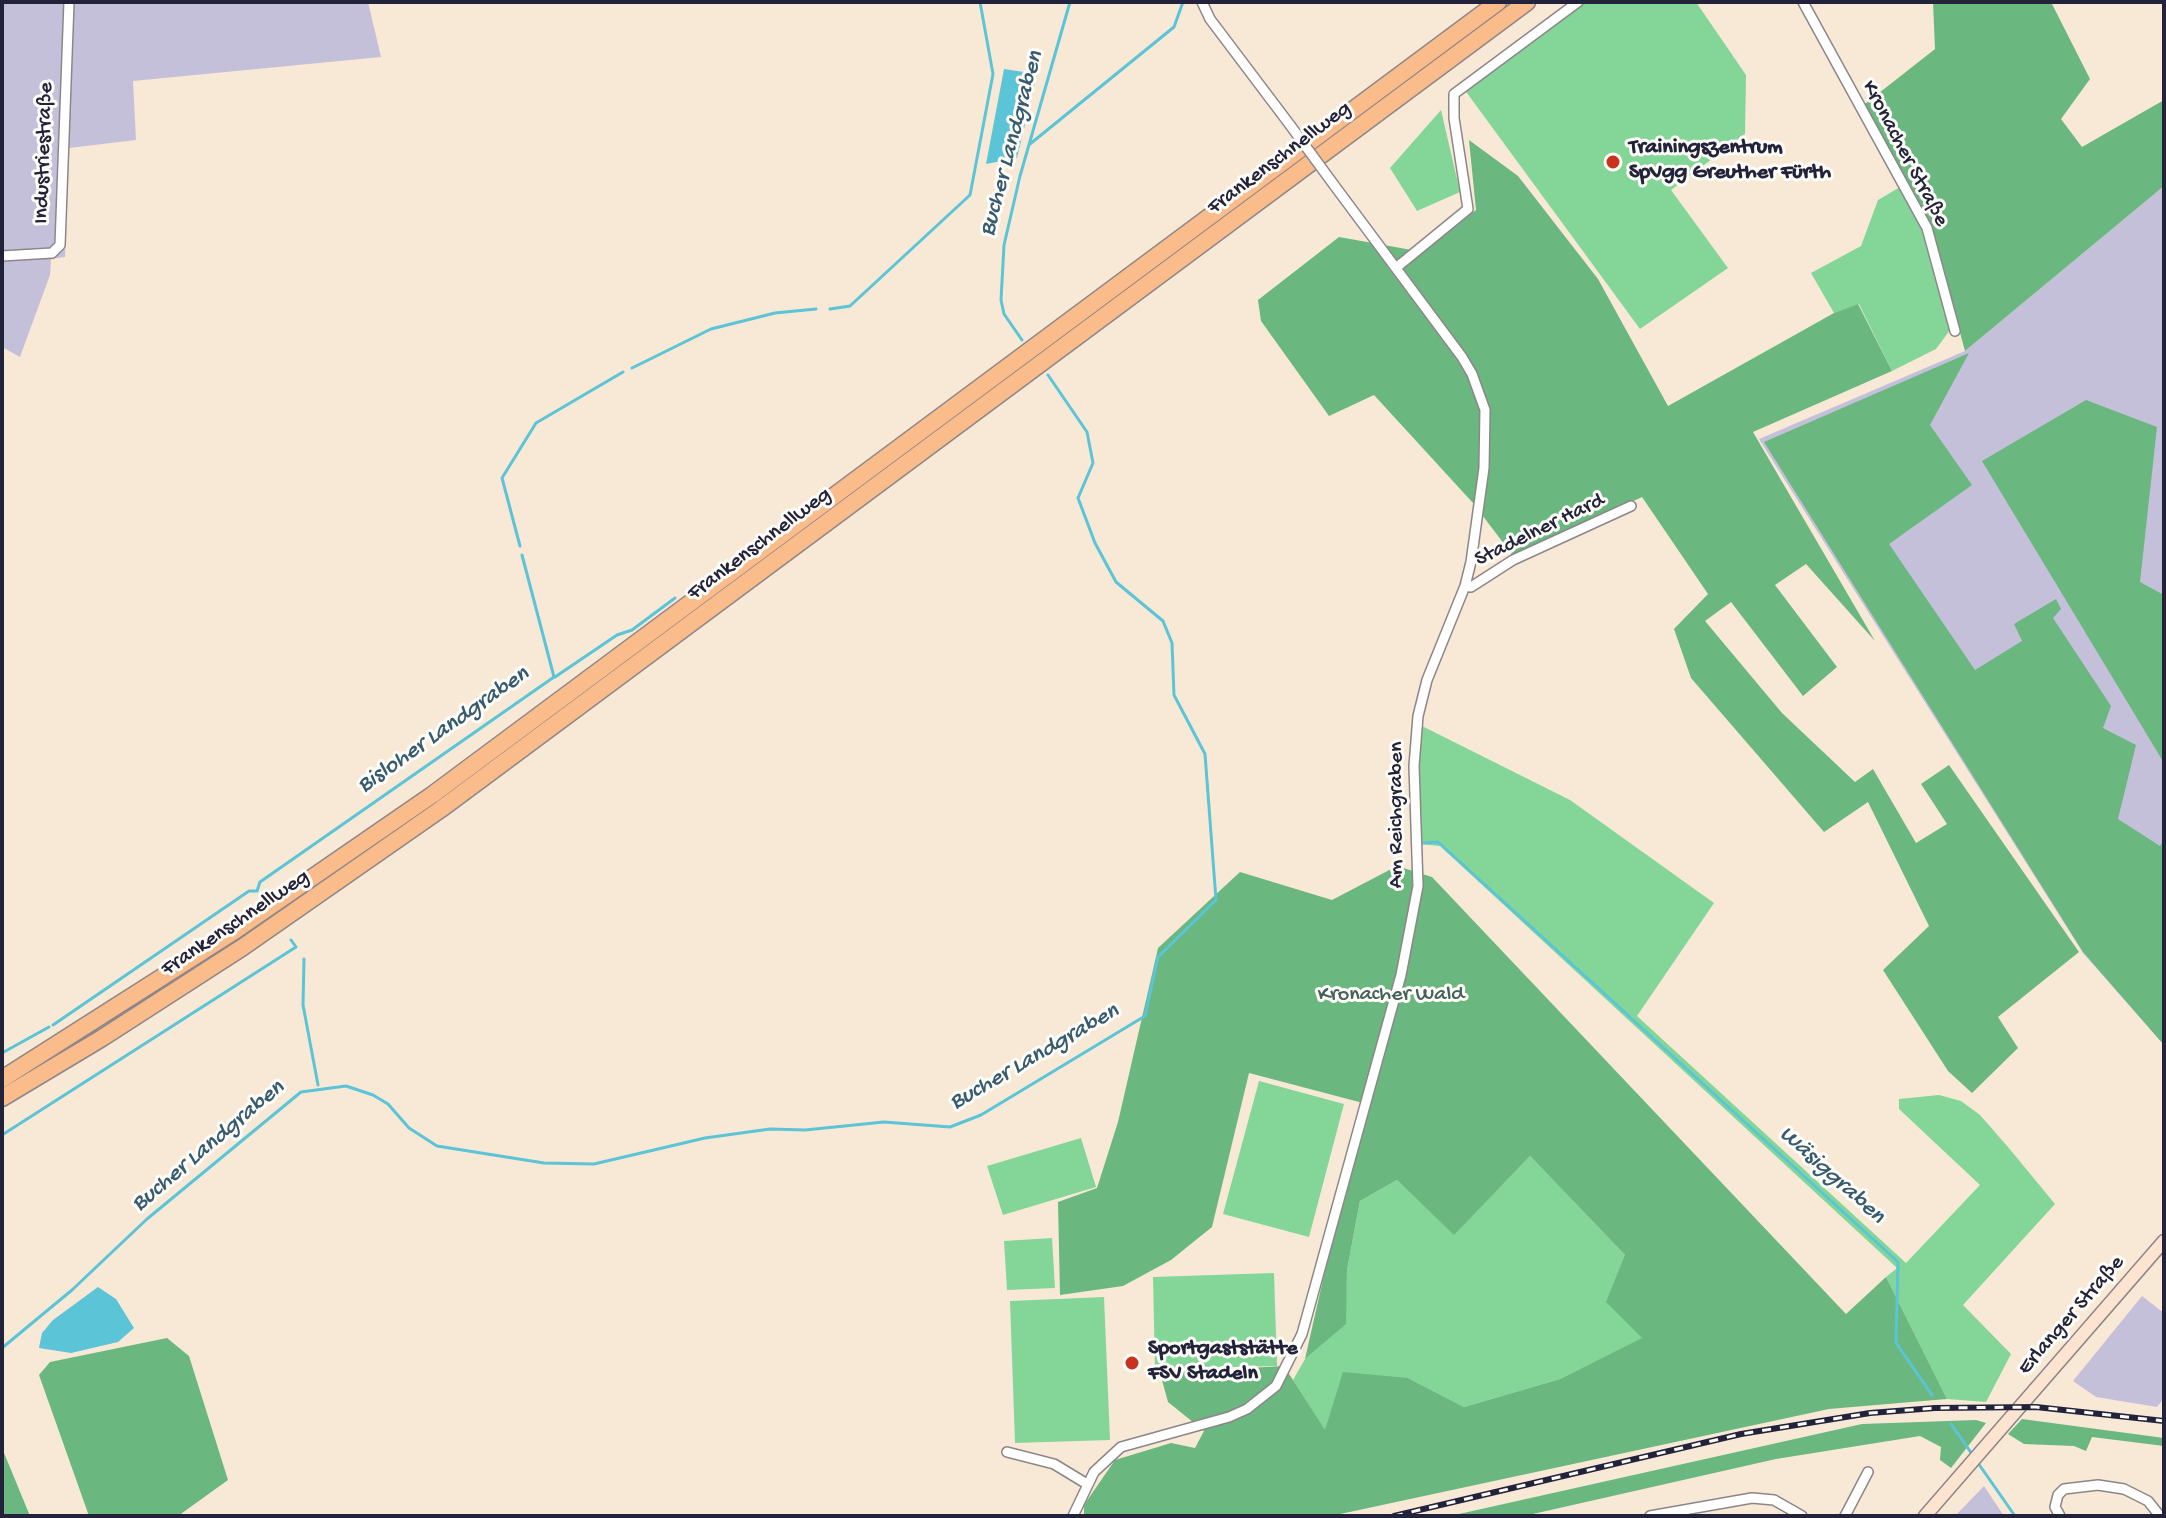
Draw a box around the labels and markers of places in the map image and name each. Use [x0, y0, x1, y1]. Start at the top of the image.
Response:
place label: Trainingszentrum SpVgg Greuther Fürth [1629, 136, 1831, 188]
marker: Trainingszentrum SpVgg Greuther Fürth [1604, 153, 1622, 171]
place label: Sportgaststätte FSV Stadeln [1148, 1337, 1298, 1388]
marker: Sportgaststätte FSV Stadeln [1123, 1354, 1141, 1372]

